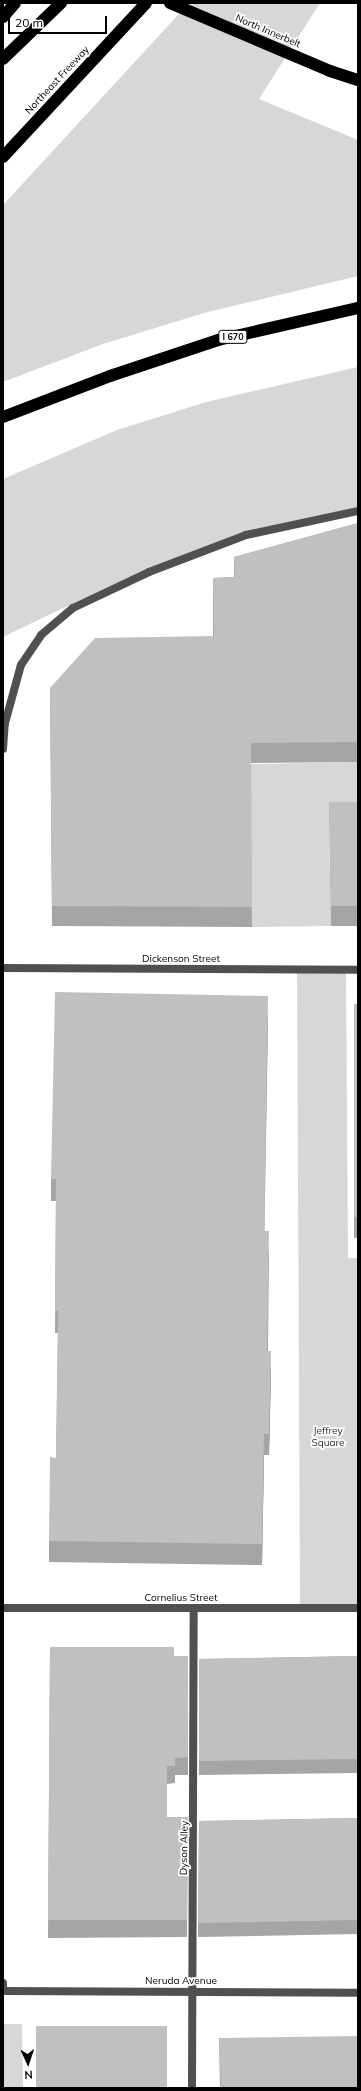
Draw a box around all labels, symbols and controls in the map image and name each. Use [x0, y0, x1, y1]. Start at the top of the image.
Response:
scale bar [10, 8, 109, 34]
street label: North Innerbelt [234, 12, 302, 50]
text: 20 m [15, 15, 43, 30]
street label: Northeast Freeway [22, 43, 92, 117]
road number: I 670 [218, 330, 248, 344]
street label: Dickenson Street [142, 953, 220, 965]
park label: Jeffrey Square [311, 1424, 345, 1448]
street label: Cornelius Street [145, 1592, 217, 1604]
street label: Dyson Alley [178, 1821, 190, 1875]
street label: Neruda Avenue [145, 1975, 217, 1987]
north arrow [8, 2043, 48, 2083]
text: N [24, 2068, 33, 2082]

